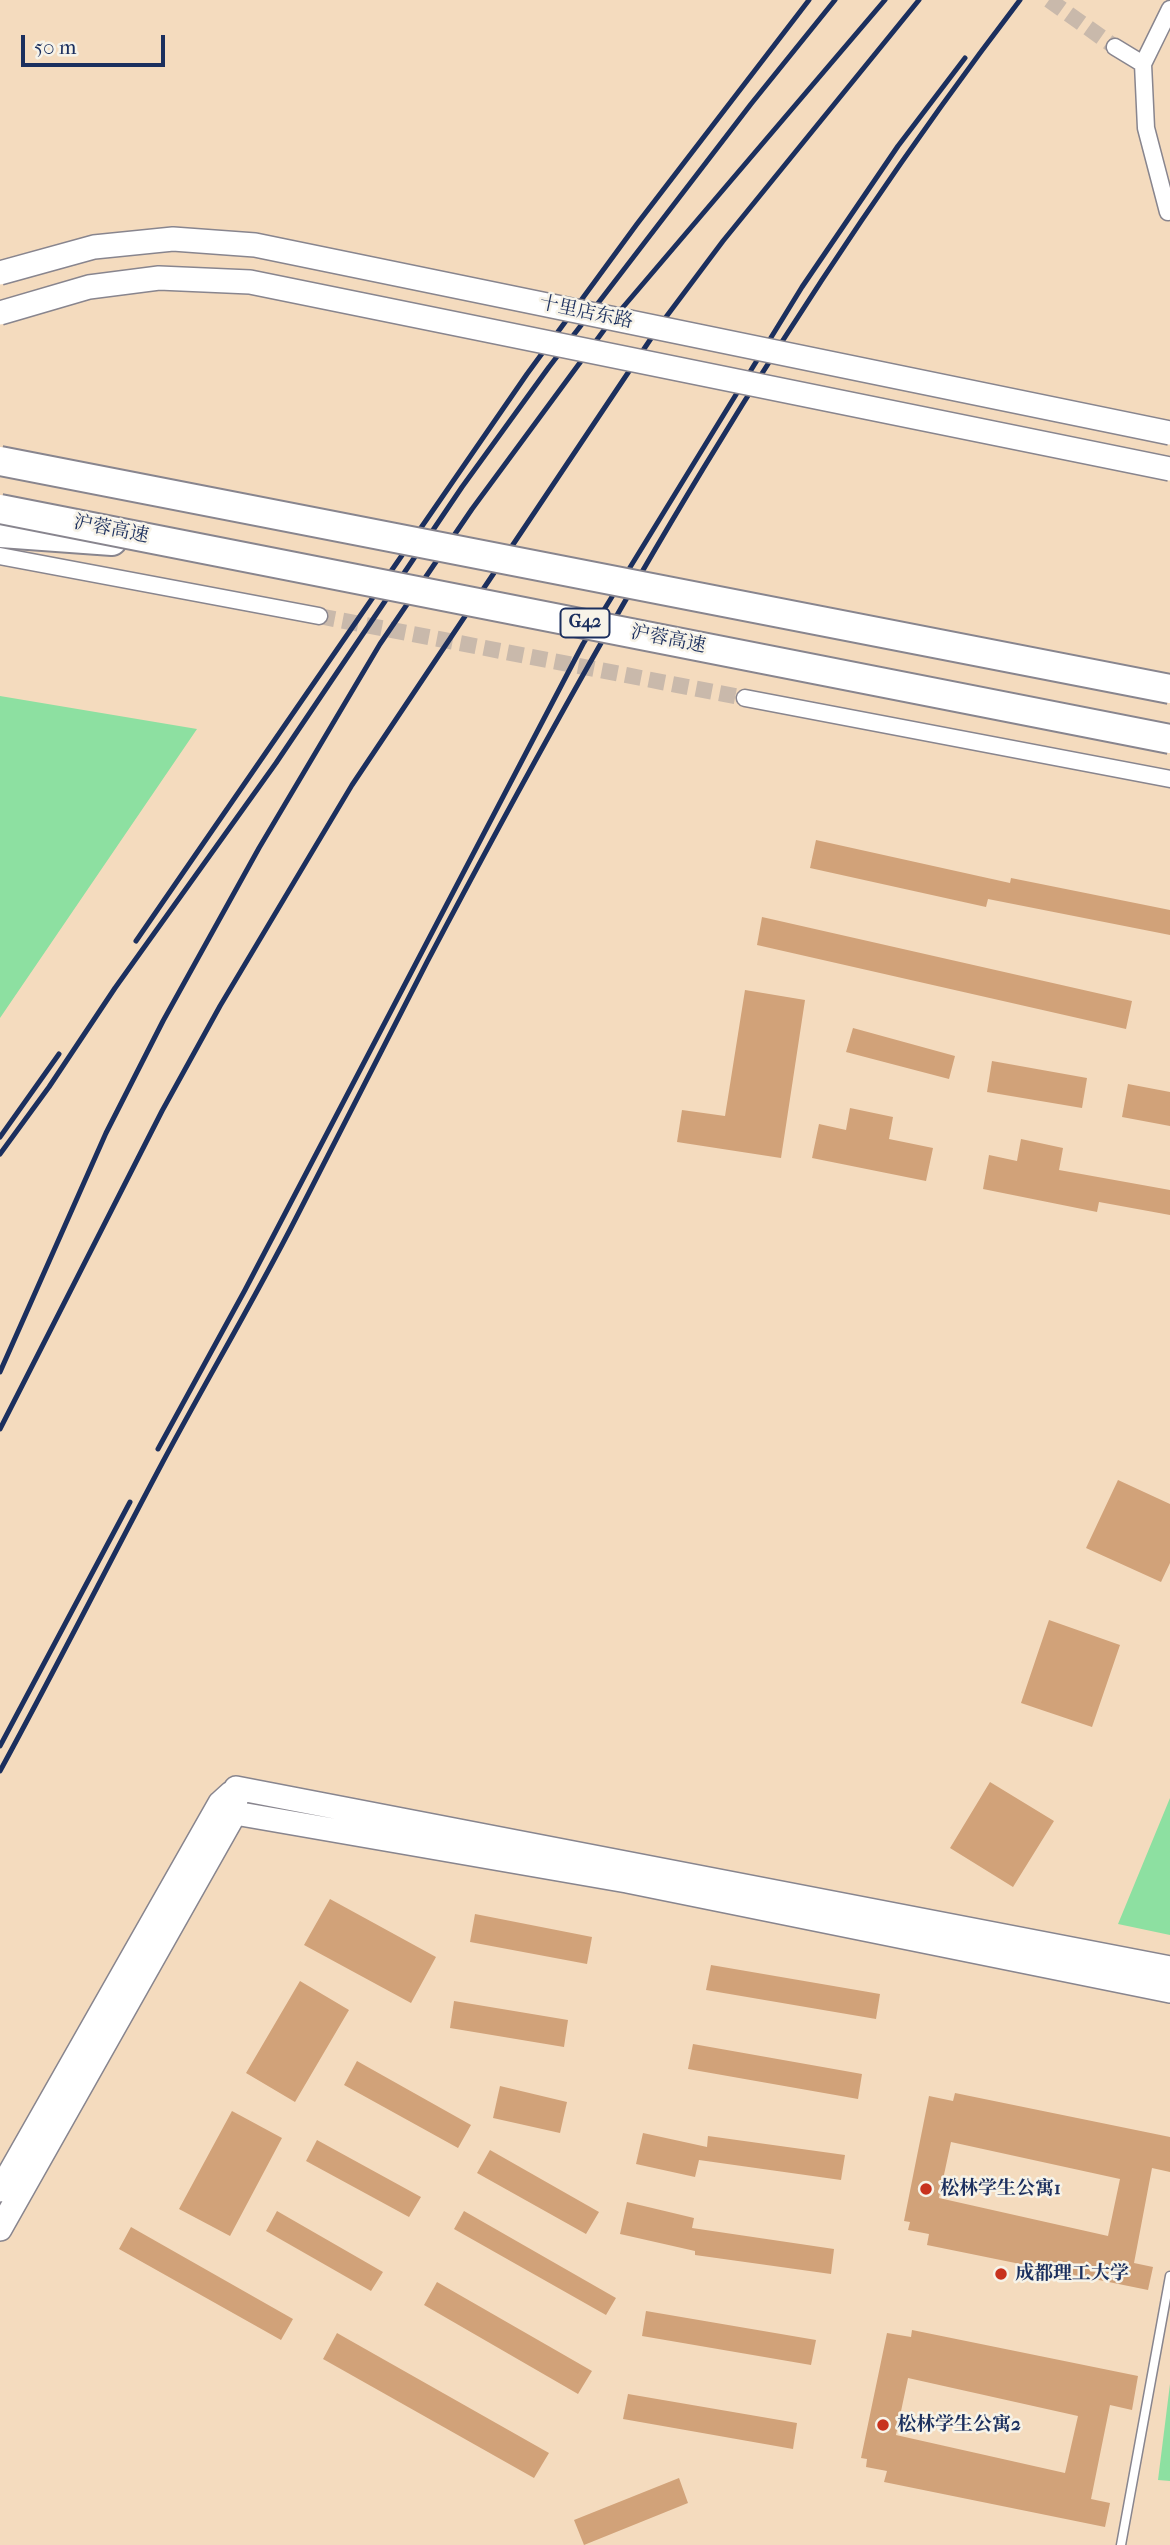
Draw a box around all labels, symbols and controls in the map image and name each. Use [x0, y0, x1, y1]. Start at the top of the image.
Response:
scale bar [24, 21, 168, 65]
text: 50 m [34, 35, 77, 59]
street label: 十里店东路 [537, 292, 635, 334]
street label: 沪蓉高速 [72, 512, 150, 548]
road number: G42 [560, 608, 610, 638]
street label: 沪蓉高速 [629, 622, 707, 658]
place label: 松林学生公寓1 [940, 2178, 1061, 2200]
marker: 松林学生公寓1 [918, 2181, 934, 2197]
place label: 成都理工大学 [1015, 2263, 1129, 2285]
marker: 成都理工大学 [993, 2266, 1009, 2282]
place label: 松林学生公寓2 [897, 2414, 1021, 2436]
marker: 松林学生公寓2 [875, 2417, 891, 2433]

